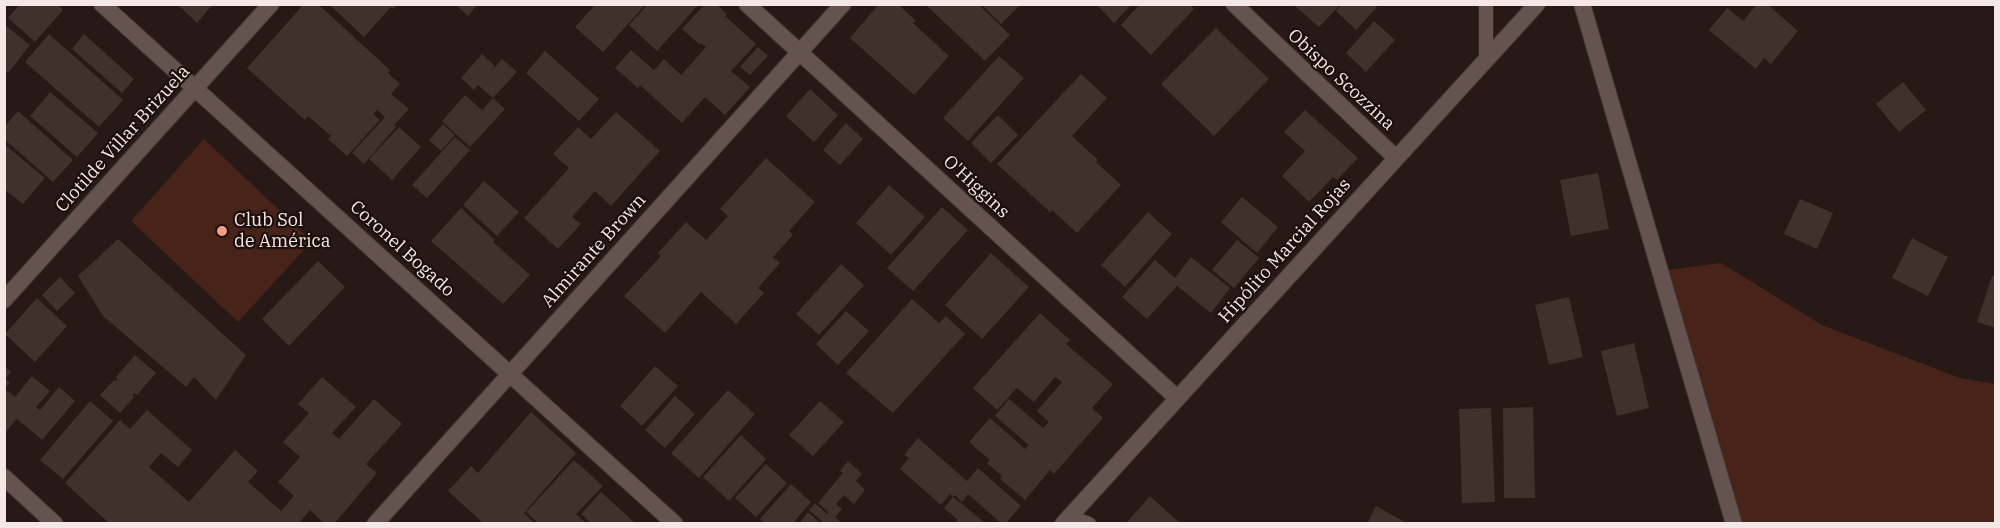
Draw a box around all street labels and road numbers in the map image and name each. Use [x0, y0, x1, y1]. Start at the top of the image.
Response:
street label: Obispo Scozzina [1283, 25, 1399, 135]
street label: Clotilde Villar Brizuela [51, 61, 195, 217]
street label: O'Higgins [938, 151, 1014, 223]
street label: Hipólito Marcial Rojas [1214, 174, 1356, 328]
street label: Almirante Brown [537, 190, 651, 312]
street label: Coronel Bogado [345, 196, 459, 302]

